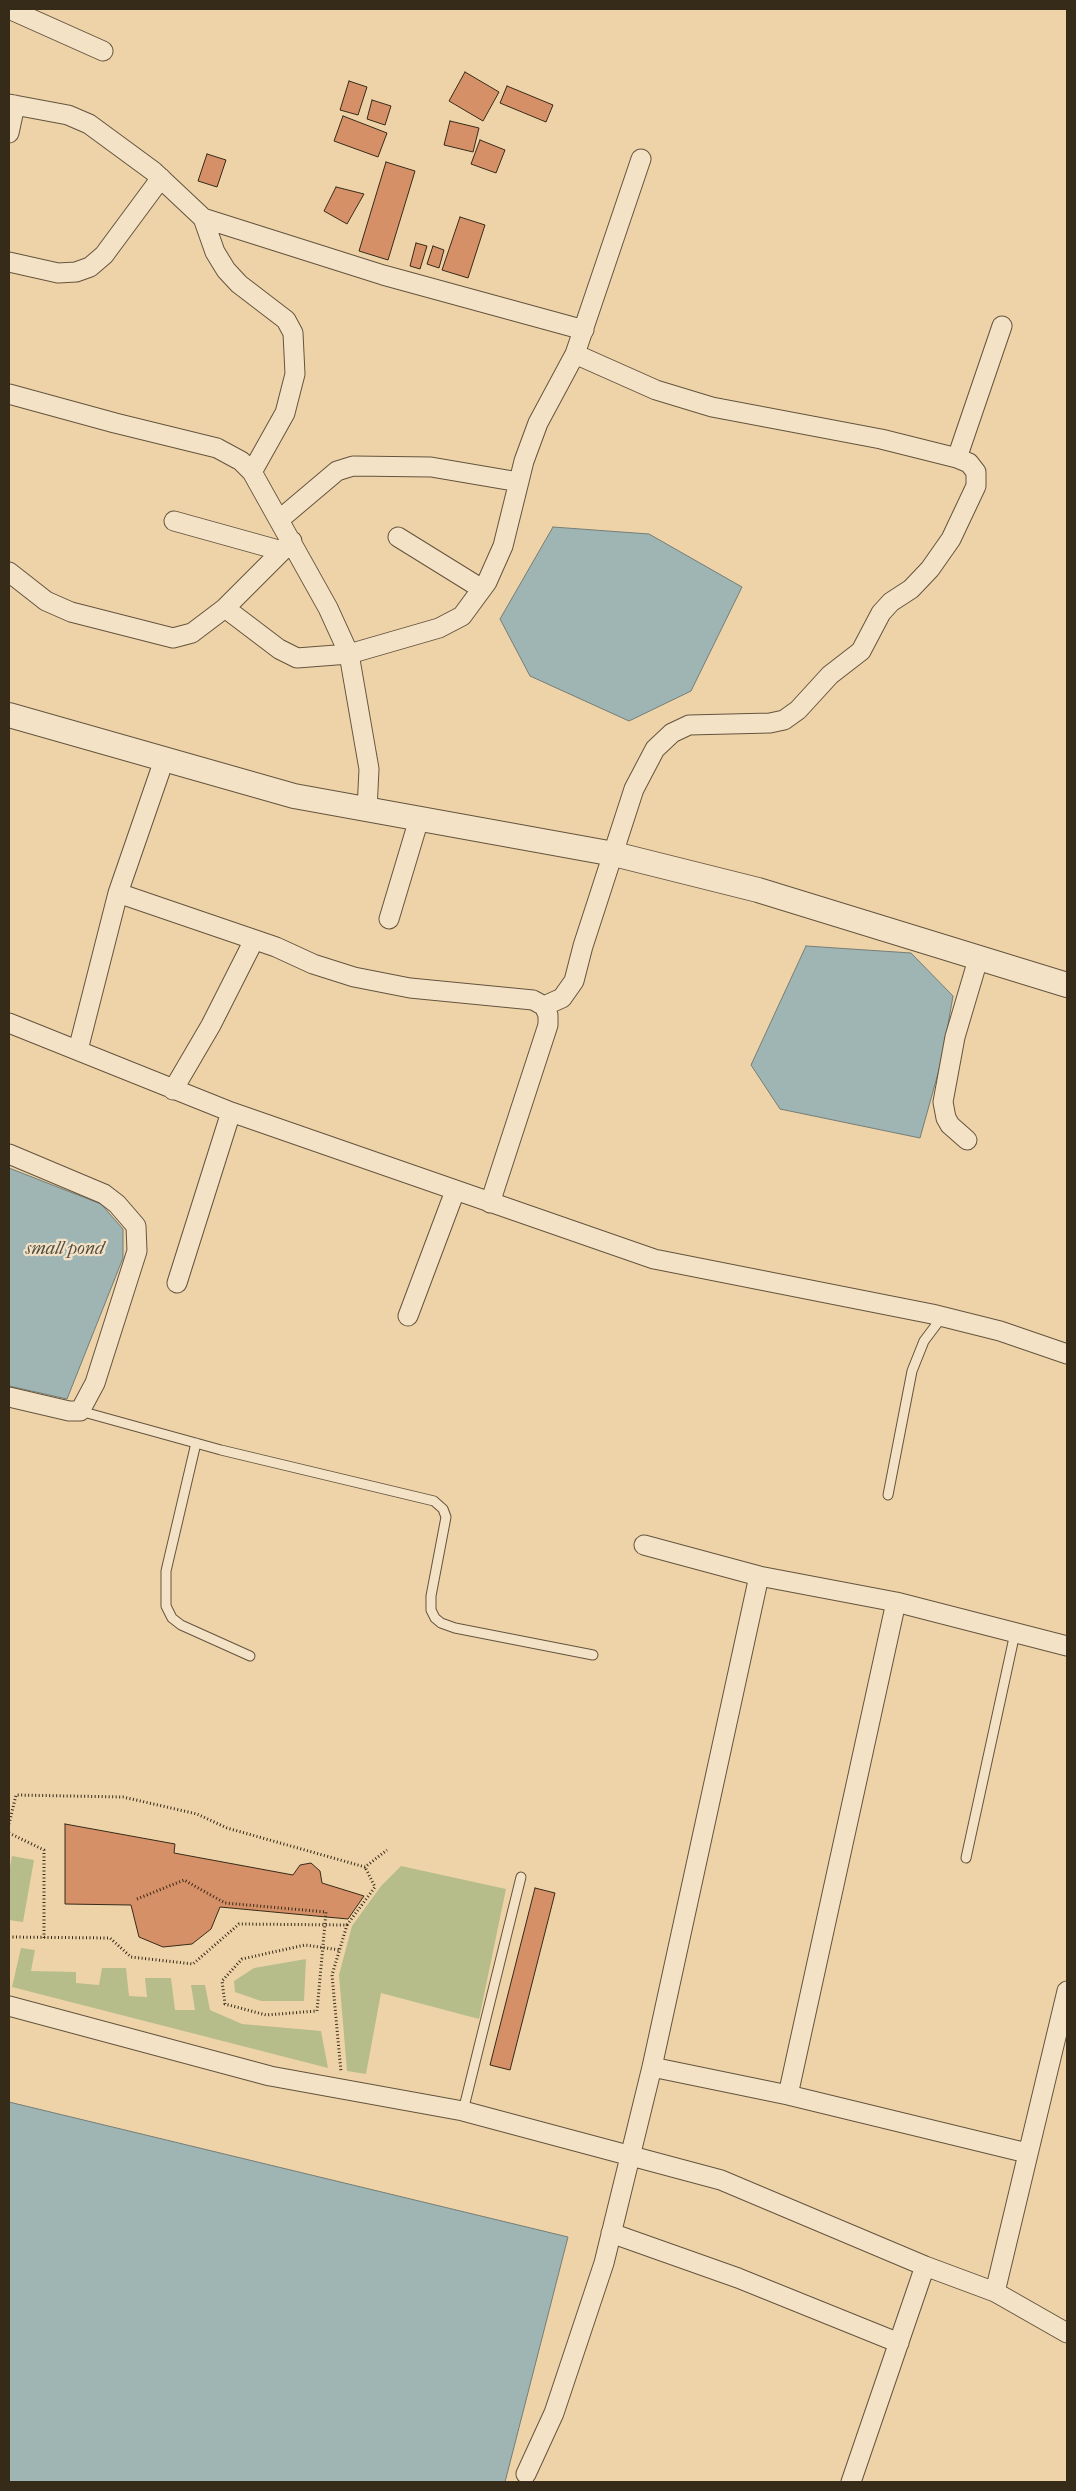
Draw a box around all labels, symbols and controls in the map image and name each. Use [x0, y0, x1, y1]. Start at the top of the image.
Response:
water label: small pond [26, 1239, 104, 1261]

